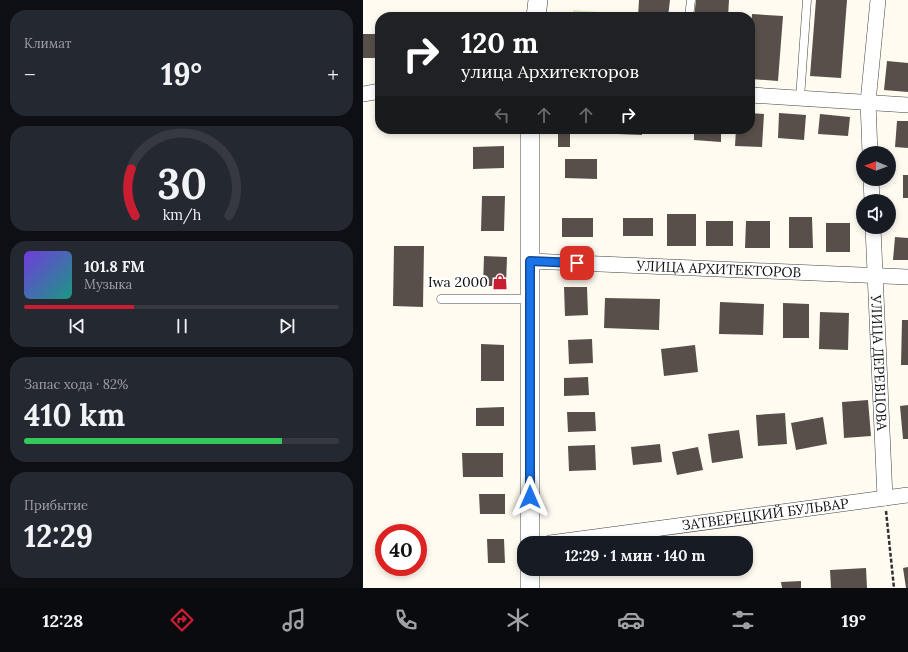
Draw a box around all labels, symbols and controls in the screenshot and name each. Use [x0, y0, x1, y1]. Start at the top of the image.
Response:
text: 120 m [461, 25, 538, 61]
icon: right [395, 28, 447, 80]
text: Климат [24, 35, 71, 52]
text: 19° [161, 55, 202, 93]
text: − [24, 60, 36, 88]
text: + [327, 60, 339, 88]
text: улица Архитекторов [461, 60, 639, 83]
icon: left [491, 104, 513, 126]
icon: ahead [533, 104, 555, 126]
icon: ahead [575, 104, 597, 126]
icon: right [617, 104, 639, 126]
north arrow [856, 146, 896, 186]
map controls [856, 146, 896, 234]
text: 30 [157, 157, 206, 210]
button: sound [856, 194, 896, 234]
text: km/h [162, 206, 201, 225]
pin [560, 246, 594, 280]
icon: arrive [566, 252, 588, 274]
street label: УЛИЦА АРХИТЕКТОРОВ [635, 256, 802, 281]
text: 101.8 FM [84, 257, 145, 276]
place label: Iwa 2000 [428, 273, 488, 291]
shop icon: Iwa 2000 [491, 273, 509, 291]
text: Музыка [84, 276, 132, 293]
street label: УЛИЦА ДЕРЕВЦОВА [867, 294, 891, 431]
icon: previous [66, 315, 88, 337]
icon: pause [171, 315, 193, 337]
icon: next [276, 315, 298, 337]
text: Запас хода · 82% [24, 376, 128, 393]
text: 410 km [24, 396, 125, 434]
position arrow [509, 476, 551, 518]
street label: ЗАТВЕРЕЦКИЙ БУЛЬВАР [681, 494, 850, 534]
text: Прибытие [24, 497, 88, 514]
text: 12:29 [24, 517, 93, 555]
speed limit sign: 40 [375, 524, 427, 576]
text: 12:29 · 1 мин · 140 m [565, 546, 705, 565]
icon: directions [168, 606, 196, 634]
icon: music [280, 606, 308, 634]
icon: phone [392, 606, 420, 634]
icon: climate [504, 606, 532, 634]
icon: car [617, 606, 645, 634]
icon: filters [729, 606, 757, 634]
text: 12:28 [42, 609, 83, 632]
text: 19° [841, 609, 866, 632]

